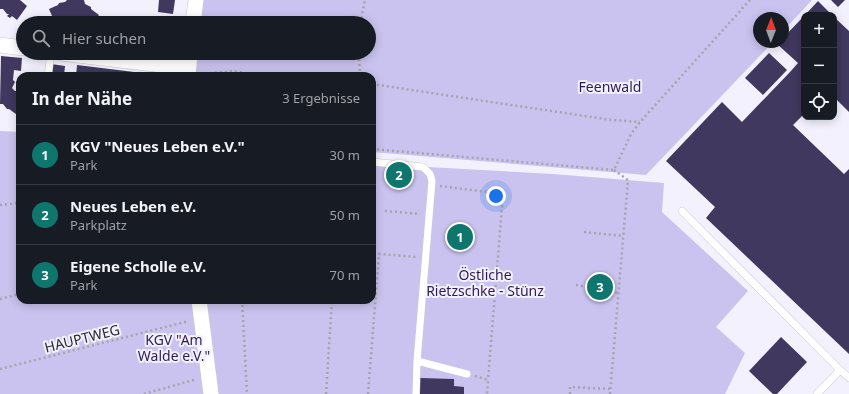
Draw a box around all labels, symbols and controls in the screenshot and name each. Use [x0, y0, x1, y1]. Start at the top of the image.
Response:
north arrow [753, 12, 789, 48]
map controls [801, 12, 837, 120]
button: + [801, 12, 837, 48]
search box [16, 16, 376, 60]
icon: search [30, 27, 52, 49]
text: Hier suchen [62, 28, 146, 48]
button: − [801, 48, 837, 84]
park label: Feenwald [579, 77, 641, 96]
button: locate [801, 84, 837, 120]
text: In der Nähe [32, 87, 132, 110]
text: 3 Ergebnisse [282, 89, 360, 107]
text: KGV "Neues Leben e.V." [70, 136, 245, 156]
text: 1 [41, 146, 49, 164]
text: 30 m [330, 146, 360, 164]
text: Park [70, 156, 97, 174]
pin: 2 [386, 160, 412, 190]
your location [486, 186, 506, 206]
text: Neues Leben e.V. [70, 196, 196, 216]
text: 2 [41, 206, 49, 224]
text: 50 m [330, 206, 360, 224]
text: Parkplatz [70, 216, 127, 234]
pin: 1 [447, 222, 473, 252]
text: Eigene Scholle e.V. [70, 256, 206, 276]
park label: Östliche Rietzschke - Stünz [426, 265, 544, 300]
text: 3 [41, 266, 49, 284]
text: 70 m [330, 266, 360, 284]
pin: 3 [587, 272, 613, 302]
text: Park [70, 276, 97, 294]
street label: HAUPTWEG [42, 319, 122, 357]
park label: KGV "Am Walde e.V." [138, 330, 210, 365]

